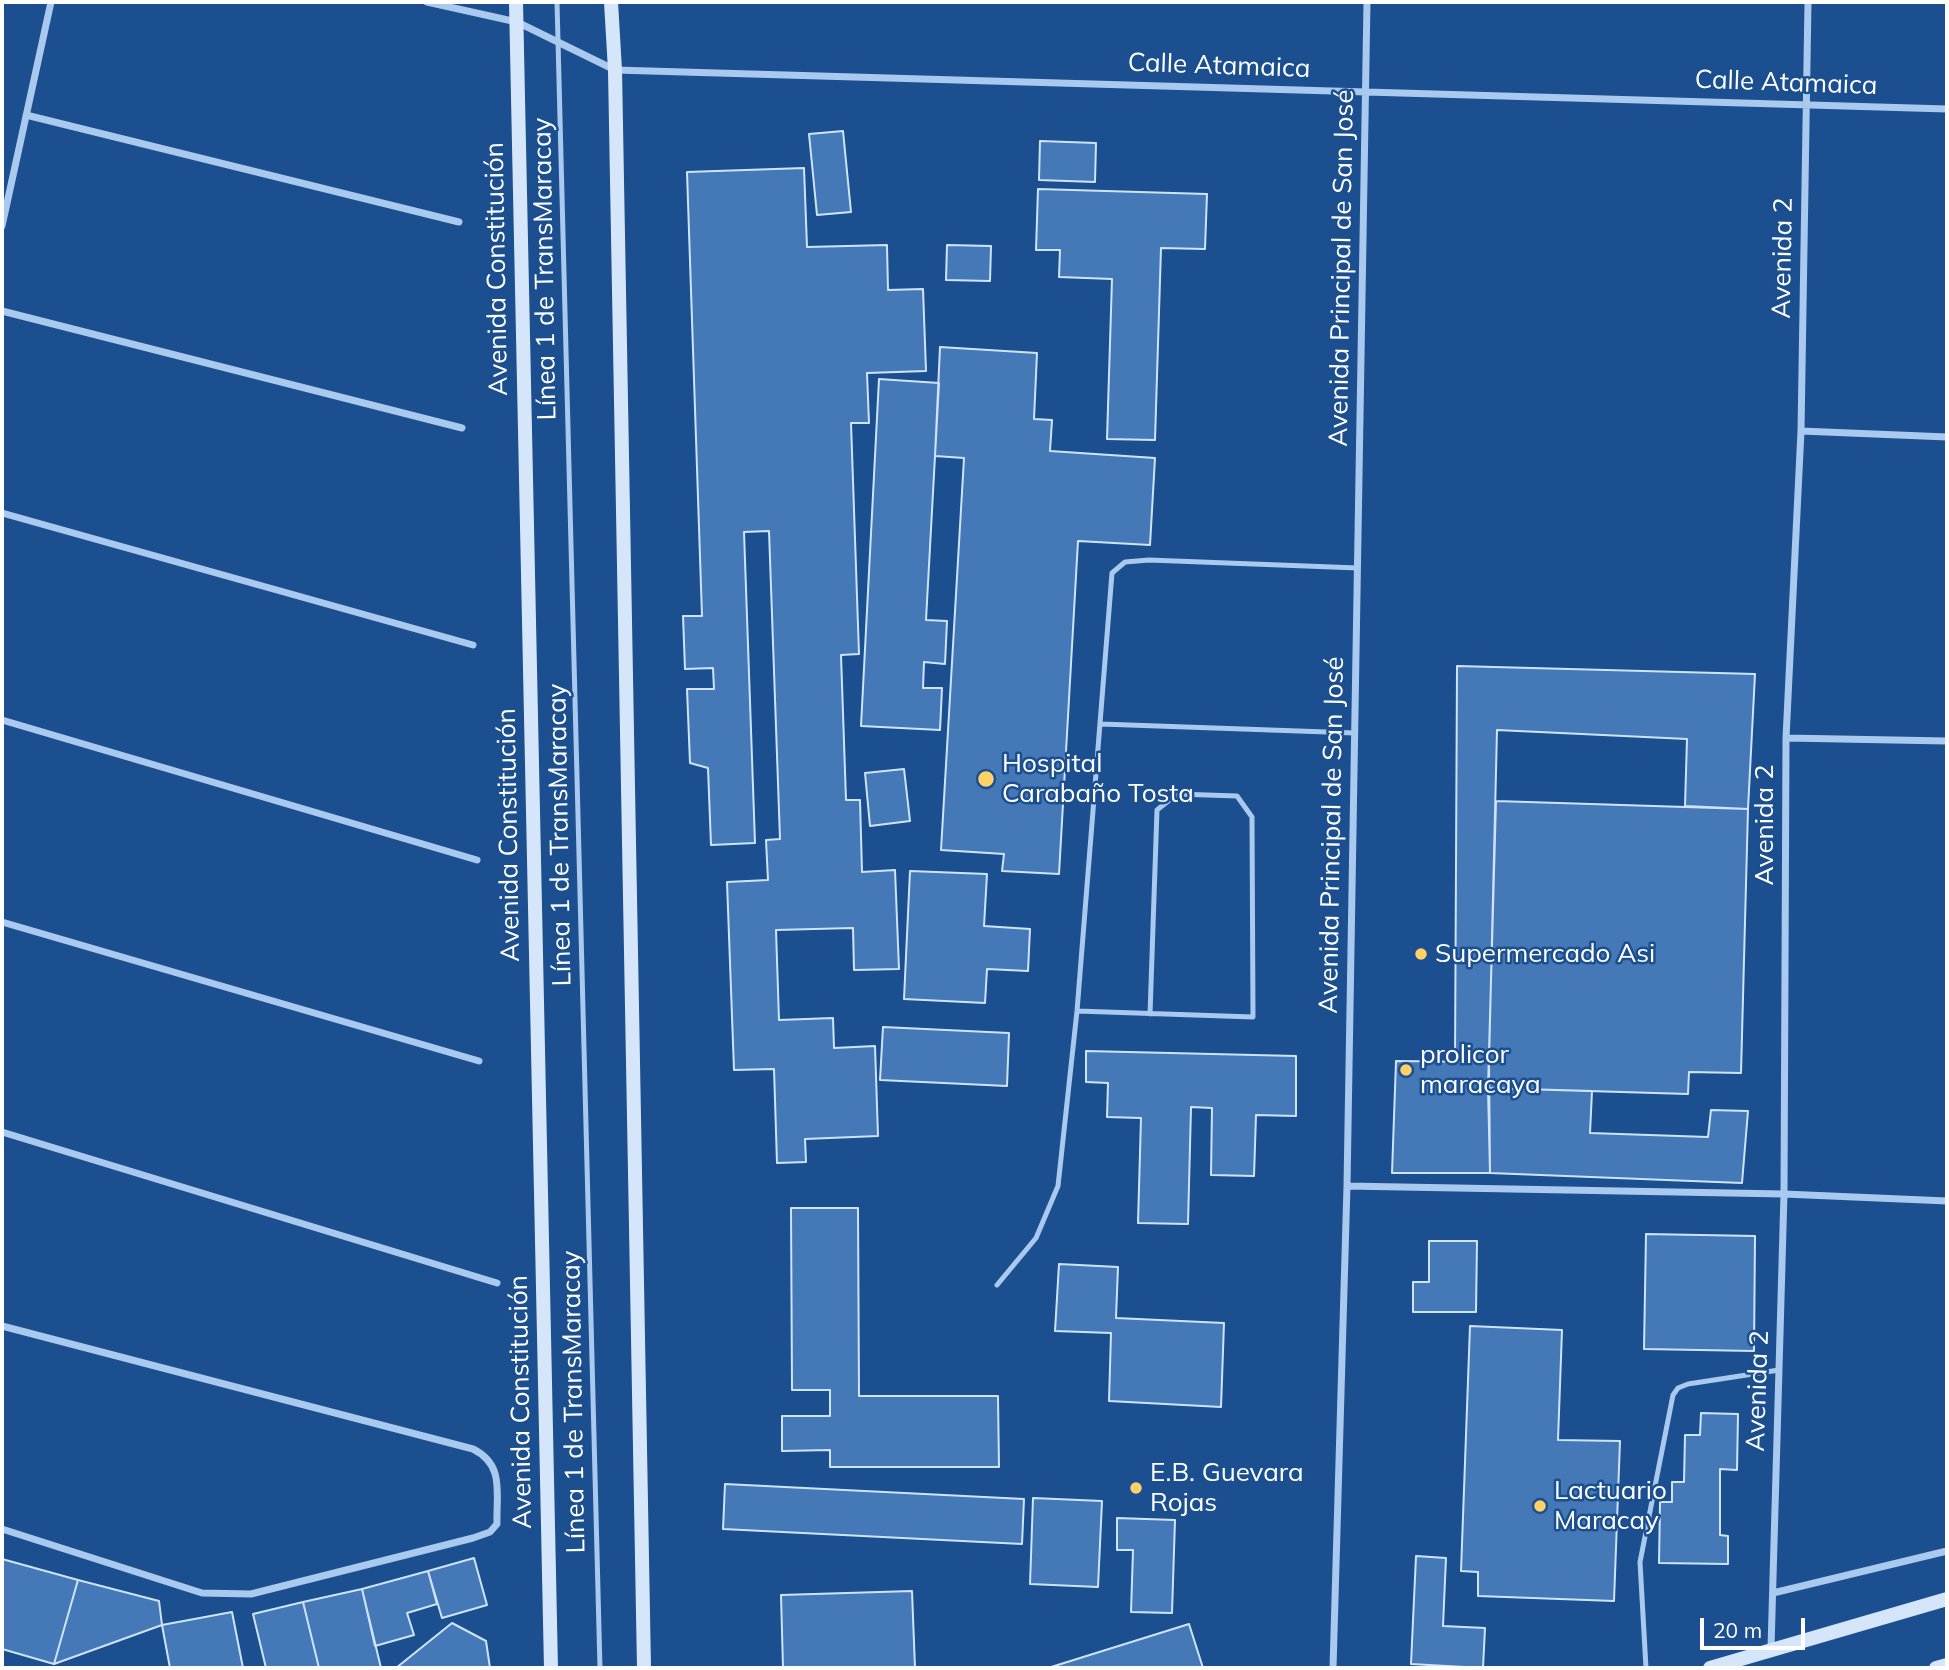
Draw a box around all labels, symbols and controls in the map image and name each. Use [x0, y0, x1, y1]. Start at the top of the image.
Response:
street label: Calle Atamaica [1127, 47, 1311, 85]
street label: Calle Atamaica [1694, 64, 1878, 102]
street label: Avenida Principal de San José [1323, 89, 1361, 447]
street label: Línea 1 de TransMaracay [527, 117, 563, 421]
street label: Avenida Constitución [479, 142, 515, 396]
street label: Avenida 2 [1766, 197, 1800, 319]
street label: Avenida Principal de San José [1313, 656, 1351, 1014]
street label: Línea 1 de TransMaracay [542, 683, 578, 987]
street label: Avenida Constitución [491, 708, 527, 962]
place label: Hospital Carabaño Tosta [1002, 748, 1194, 810]
street label: Avenida 2 [1749, 764, 1781, 886]
marker: Hospital Carabaño Tosta [976, 769, 996, 789]
place label: Supermercado Asi [1435, 938, 1655, 970]
marker: Supermercado Asi [1413, 946, 1429, 962]
place label: prolicor maracaya [1420, 1039, 1541, 1100]
marker: prolicor maracaya [1398, 1062, 1414, 1078]
street label: Línea 1 de TransMaracay [556, 1250, 592, 1554]
street label: Avenida Constitución [503, 1275, 539, 1529]
street label: Avenida 2 [1740, 1330, 1776, 1452]
place label: E.B. Guevara Rojas [1150, 1457, 1304, 1518]
place label: Lactuario Maracay [1554, 1475, 1667, 1536]
marker: E.B. Guevara Rojas [1128, 1480, 1144, 1496]
marker: Lactuario Maracay [1532, 1498, 1548, 1514]
scale bar [1704, 1604, 1809, 1648]
text: 20 m [1713, 1617, 1762, 1643]

